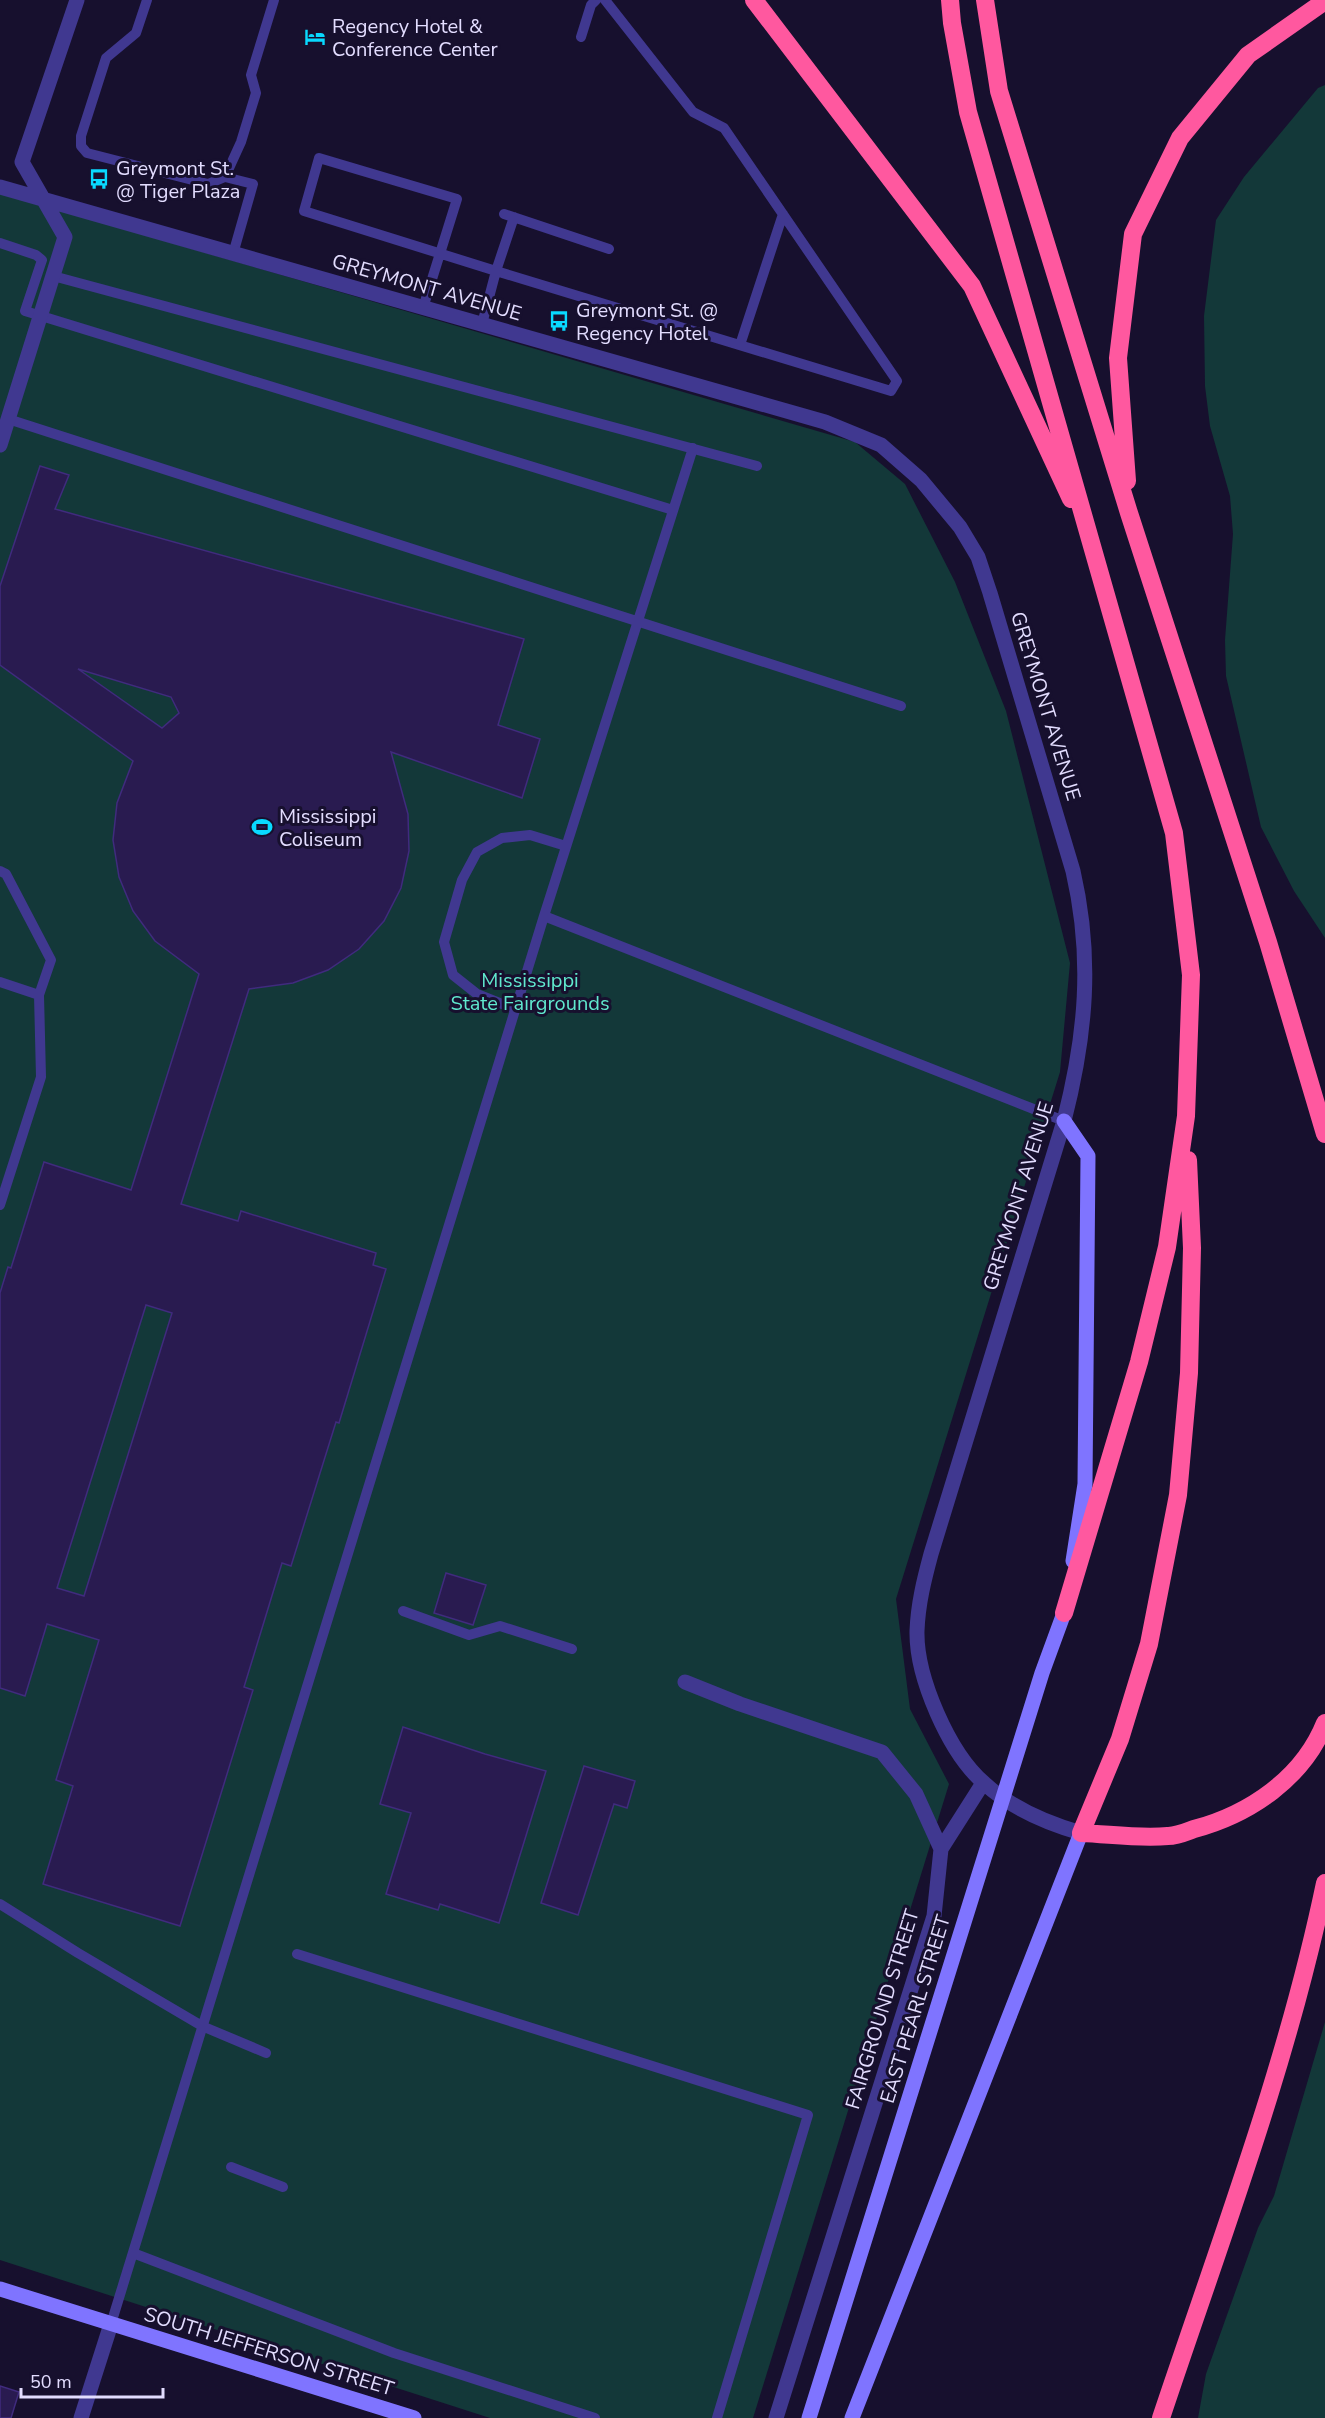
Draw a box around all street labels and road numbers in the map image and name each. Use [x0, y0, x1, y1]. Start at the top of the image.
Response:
street label: GREYMONT AVENUE [329, 247, 525, 327]
street label: GREYMONT AVENUE [1004, 608, 1087, 804]
street label: GREYMONT AVENUE [977, 1098, 1060, 1294]
street label: FAIRGROUND STREET [839, 1906, 926, 2112]
street label: EAST PEARL STREET [874, 1912, 957, 2107]
street label: SOUTH JEFFERSON STREET [141, 2301, 397, 2402]

